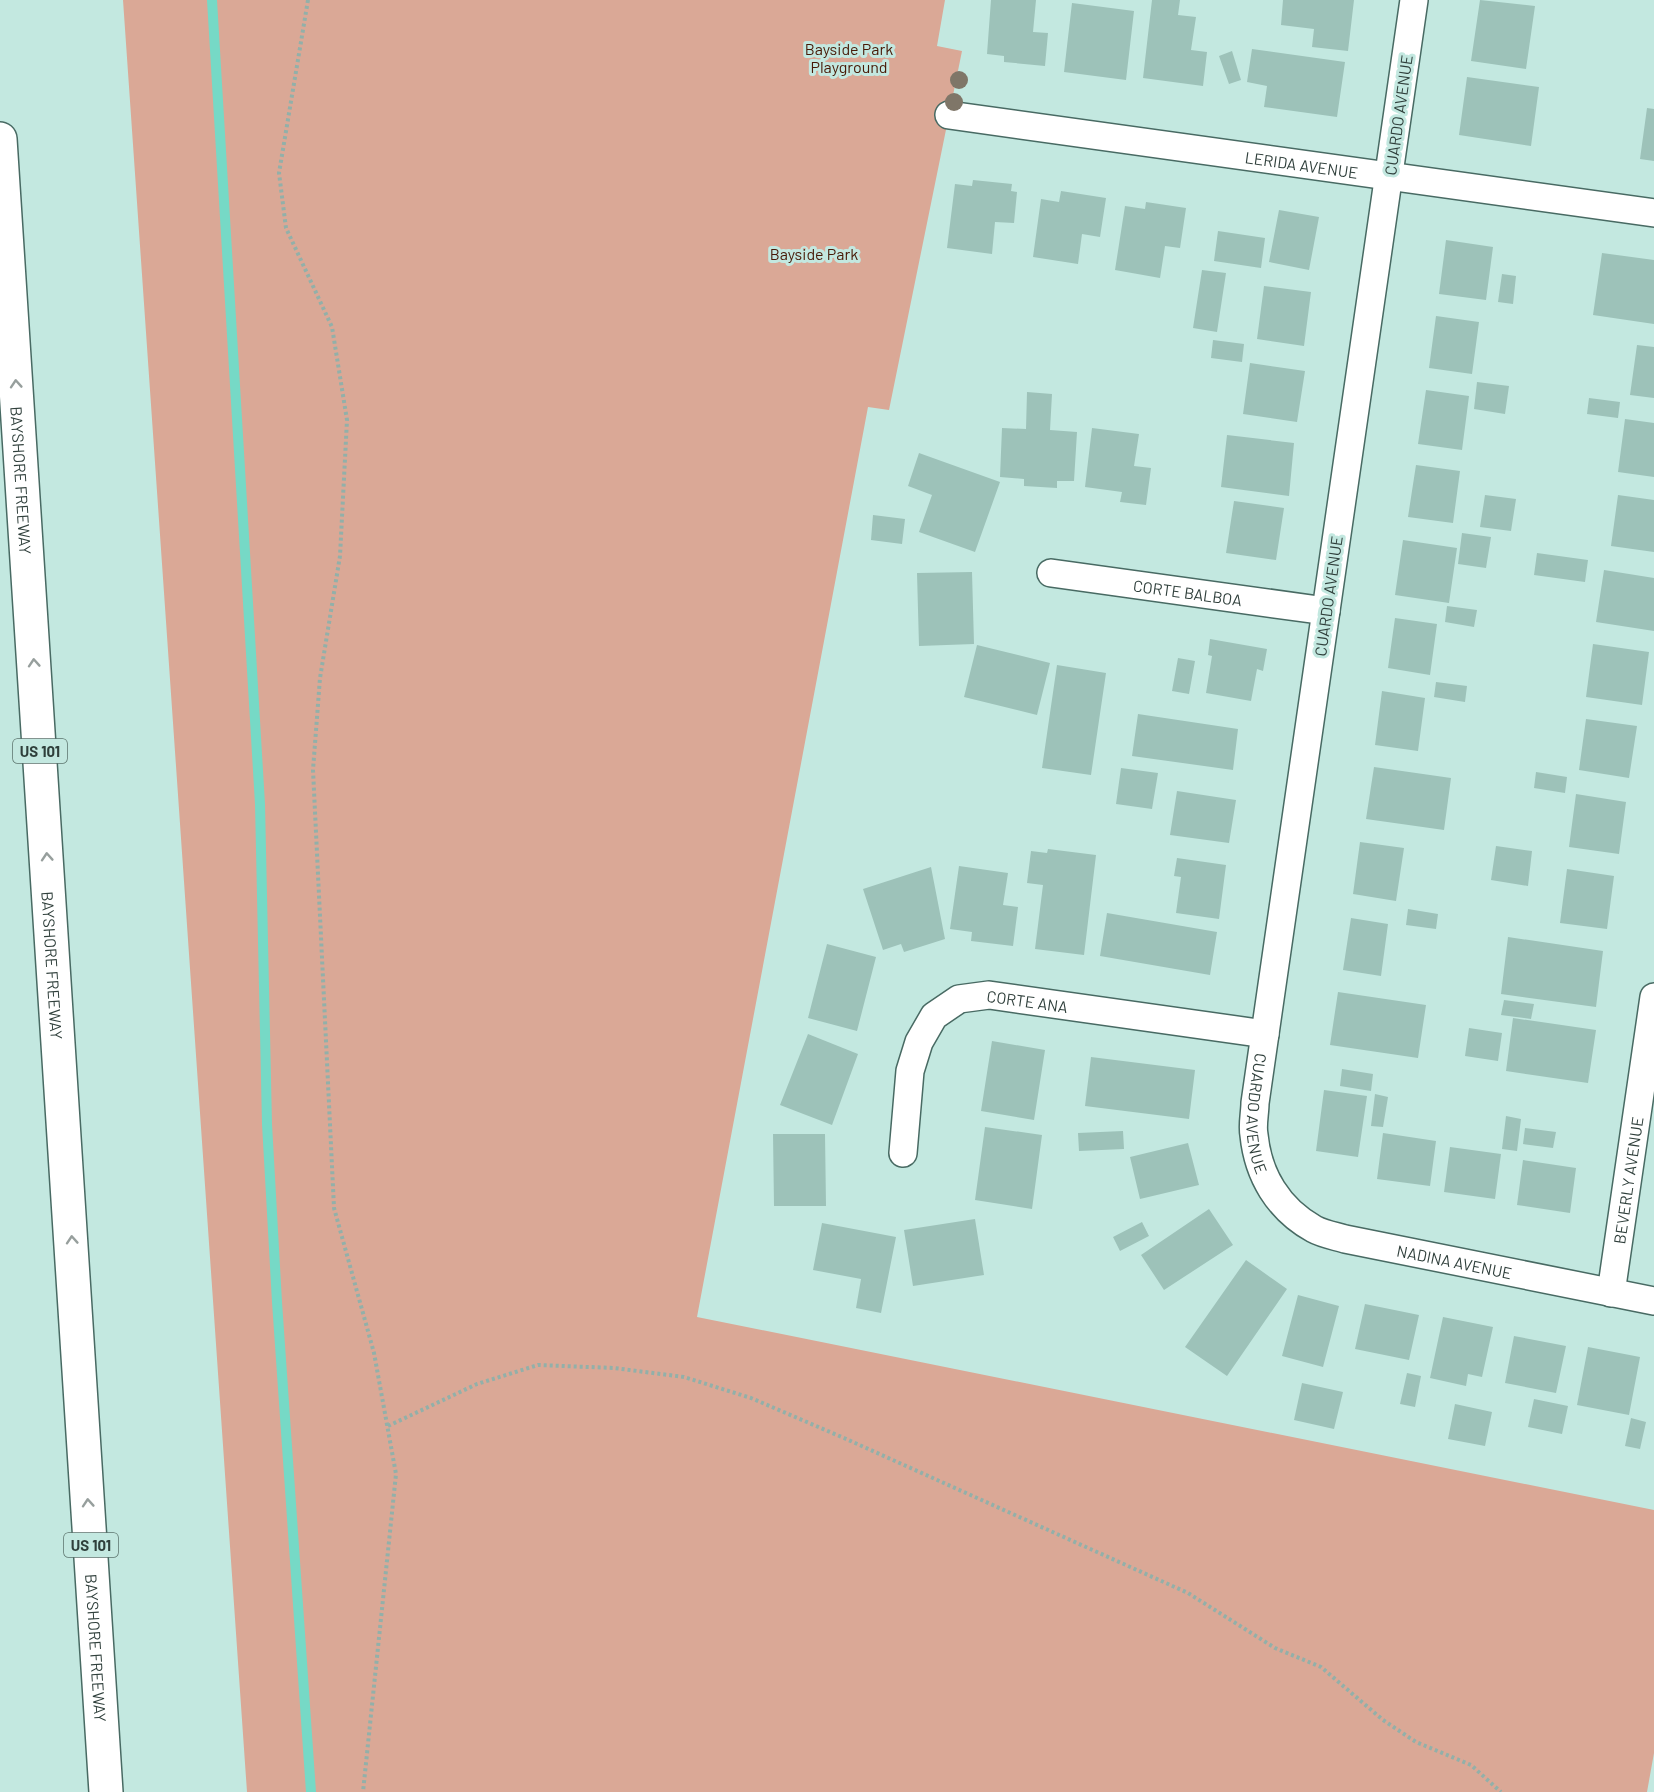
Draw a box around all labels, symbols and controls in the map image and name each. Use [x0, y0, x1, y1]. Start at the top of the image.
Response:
park label: Bayside Park Playground [805, 39, 893, 76]
street label: CUARDO AVENUE [1380, 54, 1416, 176]
street label: LERIDA AVENUE [1244, 147, 1359, 181]
park label: Bayside Park [770, 244, 858, 263]
one-way arrow [10, 380, 23, 389]
street label: BAYSHORE FREEWAY [8, 406, 36, 555]
street label: CUARDO AVENUE [1310, 535, 1346, 657]
street label: CORTE BALBOA [1132, 575, 1244, 609]
one-way arrow [28, 658, 41, 667]
road number: US 101 [13, 739, 67, 763]
one-way arrow [40, 853, 53, 862]
street label: BAYSHORE FREEWAY [39, 891, 67, 1040]
street label: CORTE ANA [986, 985, 1070, 1016]
street label: CUARDO AVENUE [1244, 1052, 1272, 1176]
street label: BEVERLY AVENUE [1609, 1115, 1646, 1245]
one-way arrow [65, 1236, 78, 1245]
street label: NADINA AVENUE [1395, 1240, 1514, 1282]
one-way arrow [82, 1499, 95, 1508]
road number: US 101 [64, 1533, 118, 1557]
street label: BAYSHORE FREEWAY [83, 1573, 111, 1722]

